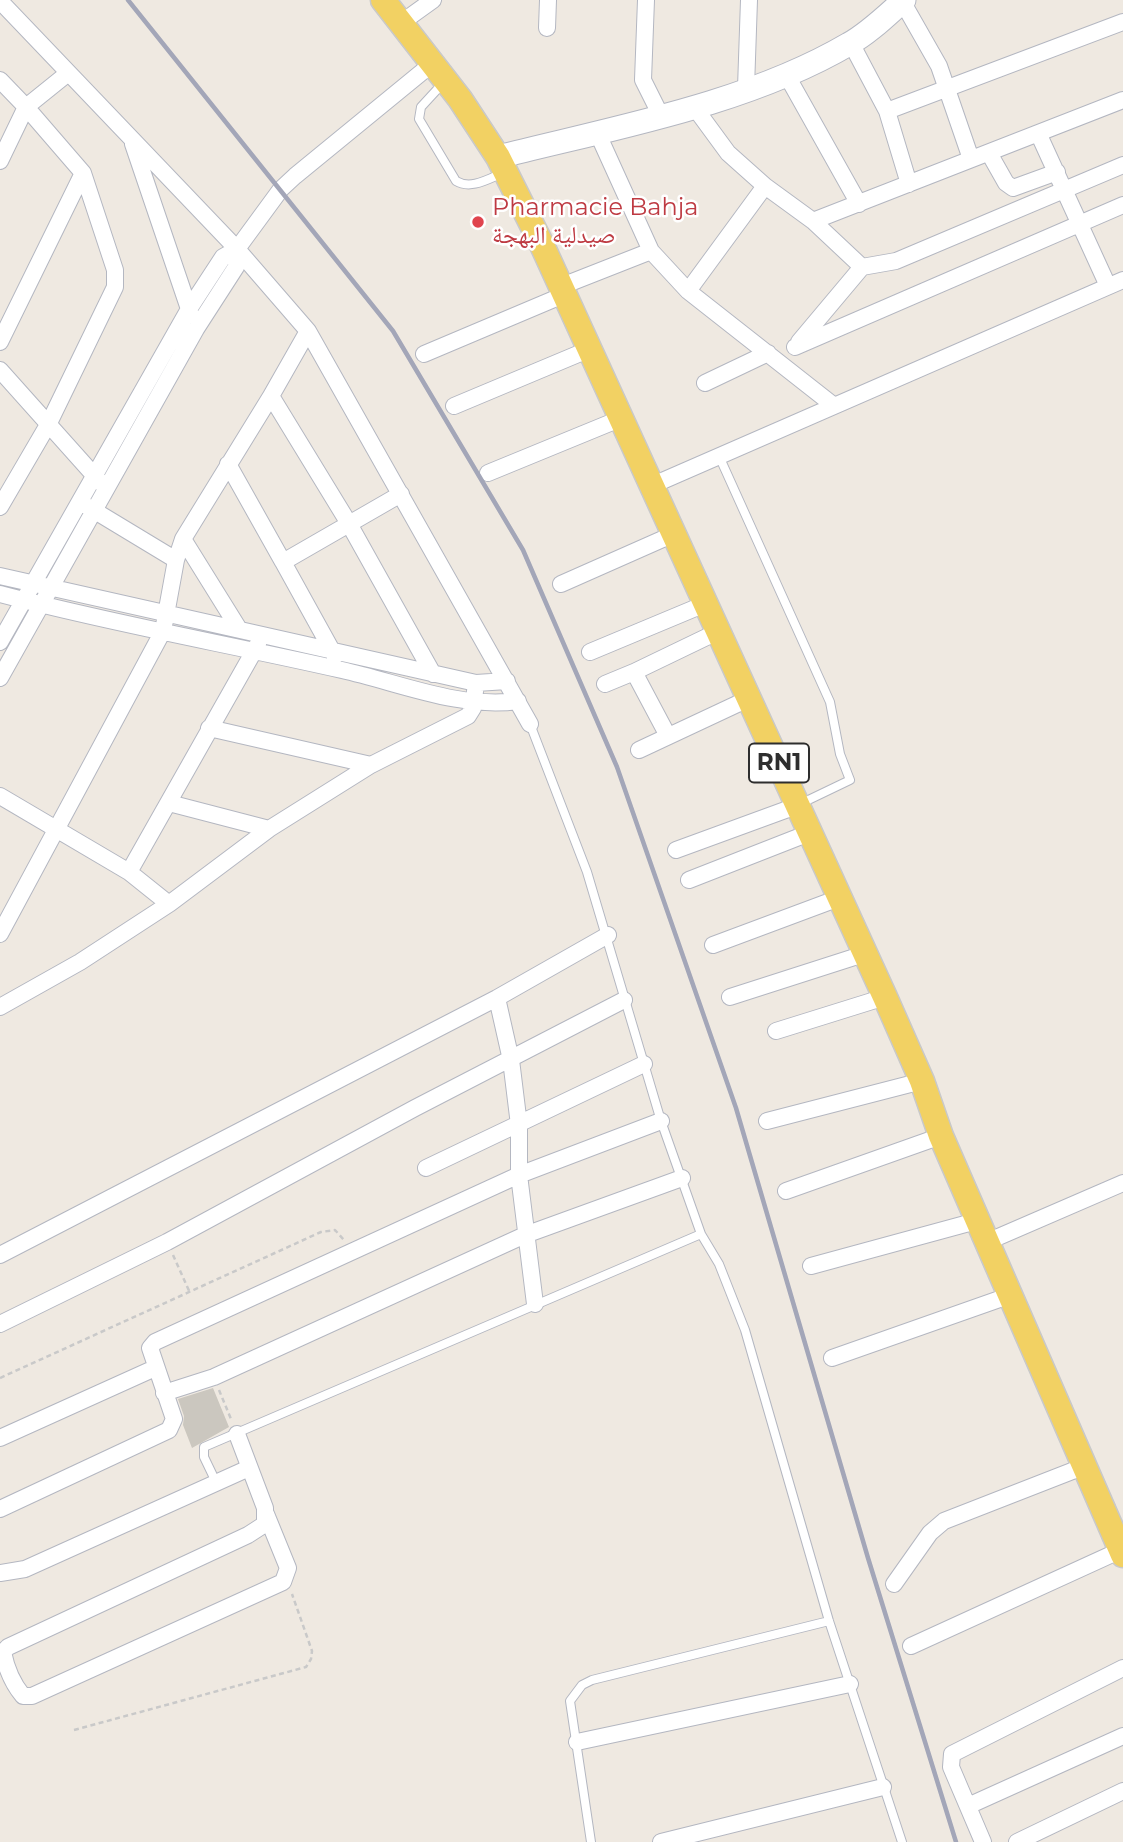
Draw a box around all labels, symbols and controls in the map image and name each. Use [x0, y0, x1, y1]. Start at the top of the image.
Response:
place label: Pharmacie Bahja صيدلية البهجة [492, 194, 698, 250]
marker: Pharmacie Bahja صيدلية البهجة [470, 214, 486, 230]
road number: RN1 [749, 744, 809, 782]

